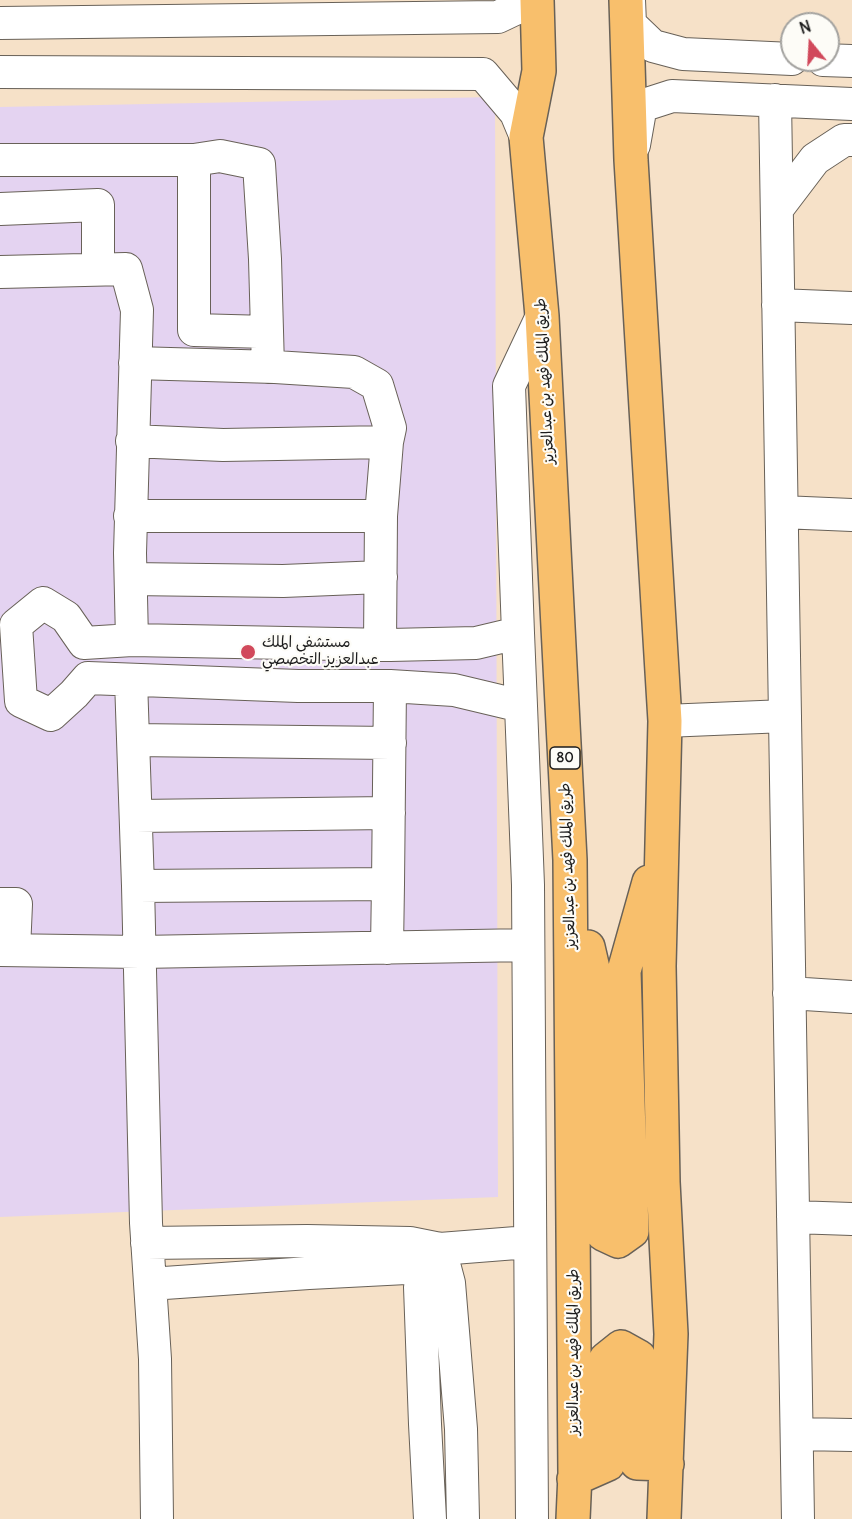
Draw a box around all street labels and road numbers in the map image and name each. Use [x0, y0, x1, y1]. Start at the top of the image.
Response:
street label: طريق الملك فهد بن عبدالعزيز [532, 297, 558, 465]
road number: 80 [550, 747, 580, 769]
street label: طريق الملك فهد بن عبدالعزيز [556, 782, 580, 950]
street label: طريق الملك فهد بن عبدالعزيز [565, 1269, 583, 1435]

